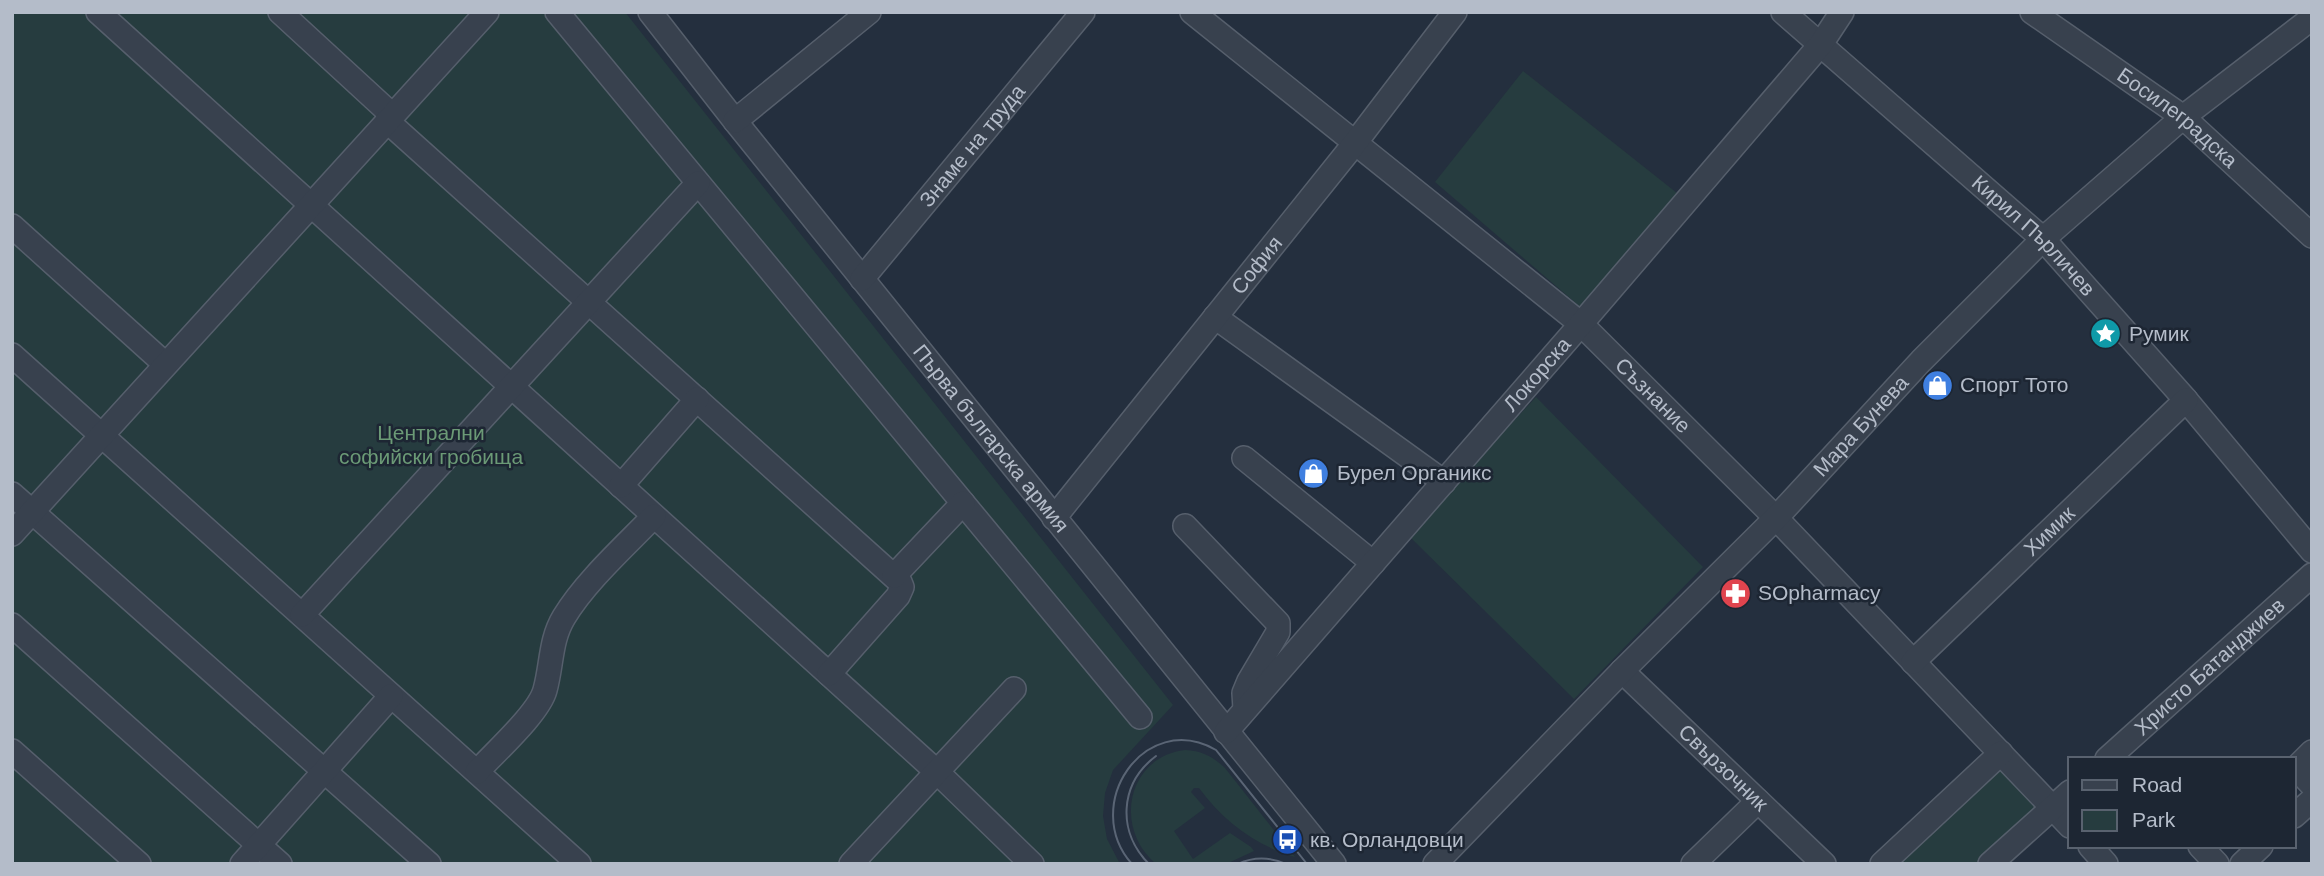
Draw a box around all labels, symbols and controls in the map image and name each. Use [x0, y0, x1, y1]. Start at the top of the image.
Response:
street label: Босилеградска [2113, 63, 2242, 172]
street label: Знаме на труда [915, 79, 1029, 211]
street label: Кирил Пърличев [1968, 171, 2100, 300]
street label: София [1226, 232, 1286, 298]
place icon: Румик [2089, 317, 2123, 351]
place label: Румик [2129, 322, 2189, 345]
street label: Локорска [1499, 332, 1575, 416]
street label: Първа българска армия [909, 340, 1074, 537]
street label: Съзнание [1611, 353, 1695, 437]
shop icon: Спорт Тото [1920, 368, 1954, 402]
street label: Мара Бунева [1809, 371, 1913, 481]
place label: Спорт Тото [1960, 373, 2068, 396]
park label: Централни софийски гробища [339, 421, 523, 468]
shop icon: Бурел Органикс [1297, 456, 1331, 490]
place label: Бурел Органикс [1337, 461, 1491, 484]
street label: Химик [2019, 501, 2080, 560]
pharmacy icon: SOpharmacy [1718, 576, 1752, 610]
place label: SOpharmacy [1758, 581, 1881, 604]
street label: Христо Батанджиев [2130, 593, 2289, 740]
street label: Свързочник [1674, 720, 1773, 816]
legend [2068, 757, 2296, 848]
text: Road [2132, 773, 2182, 796]
text: Park [2132, 808, 2176, 831]
bus stop icon: кв. Орландовци [1270, 823, 1304, 857]
place label: кв. Орландовци [1310, 828, 1464, 851]

